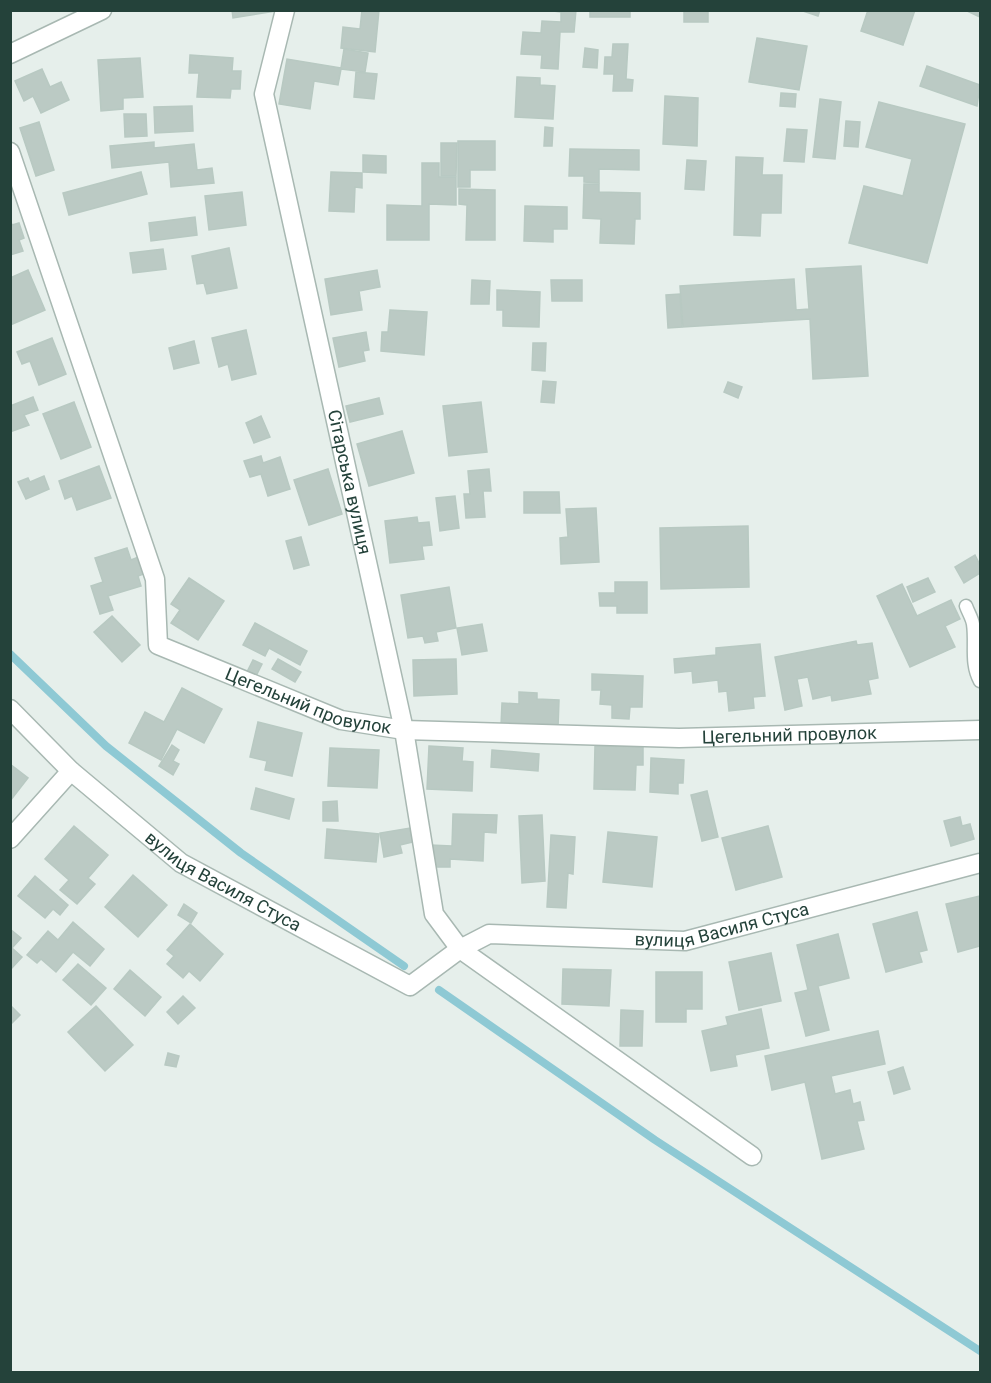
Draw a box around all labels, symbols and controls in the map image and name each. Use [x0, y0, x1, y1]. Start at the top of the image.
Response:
street label: Сітарська вулиця [324, 408, 376, 556]
street label: Цегельний провулок [222, 663, 393, 738]
street label: Цегельний провулок [701, 722, 877, 747]
street label: вулиця Василя Стуса [141, 827, 305, 936]
street label: вулиця Василя Стуса [634, 898, 811, 951]

